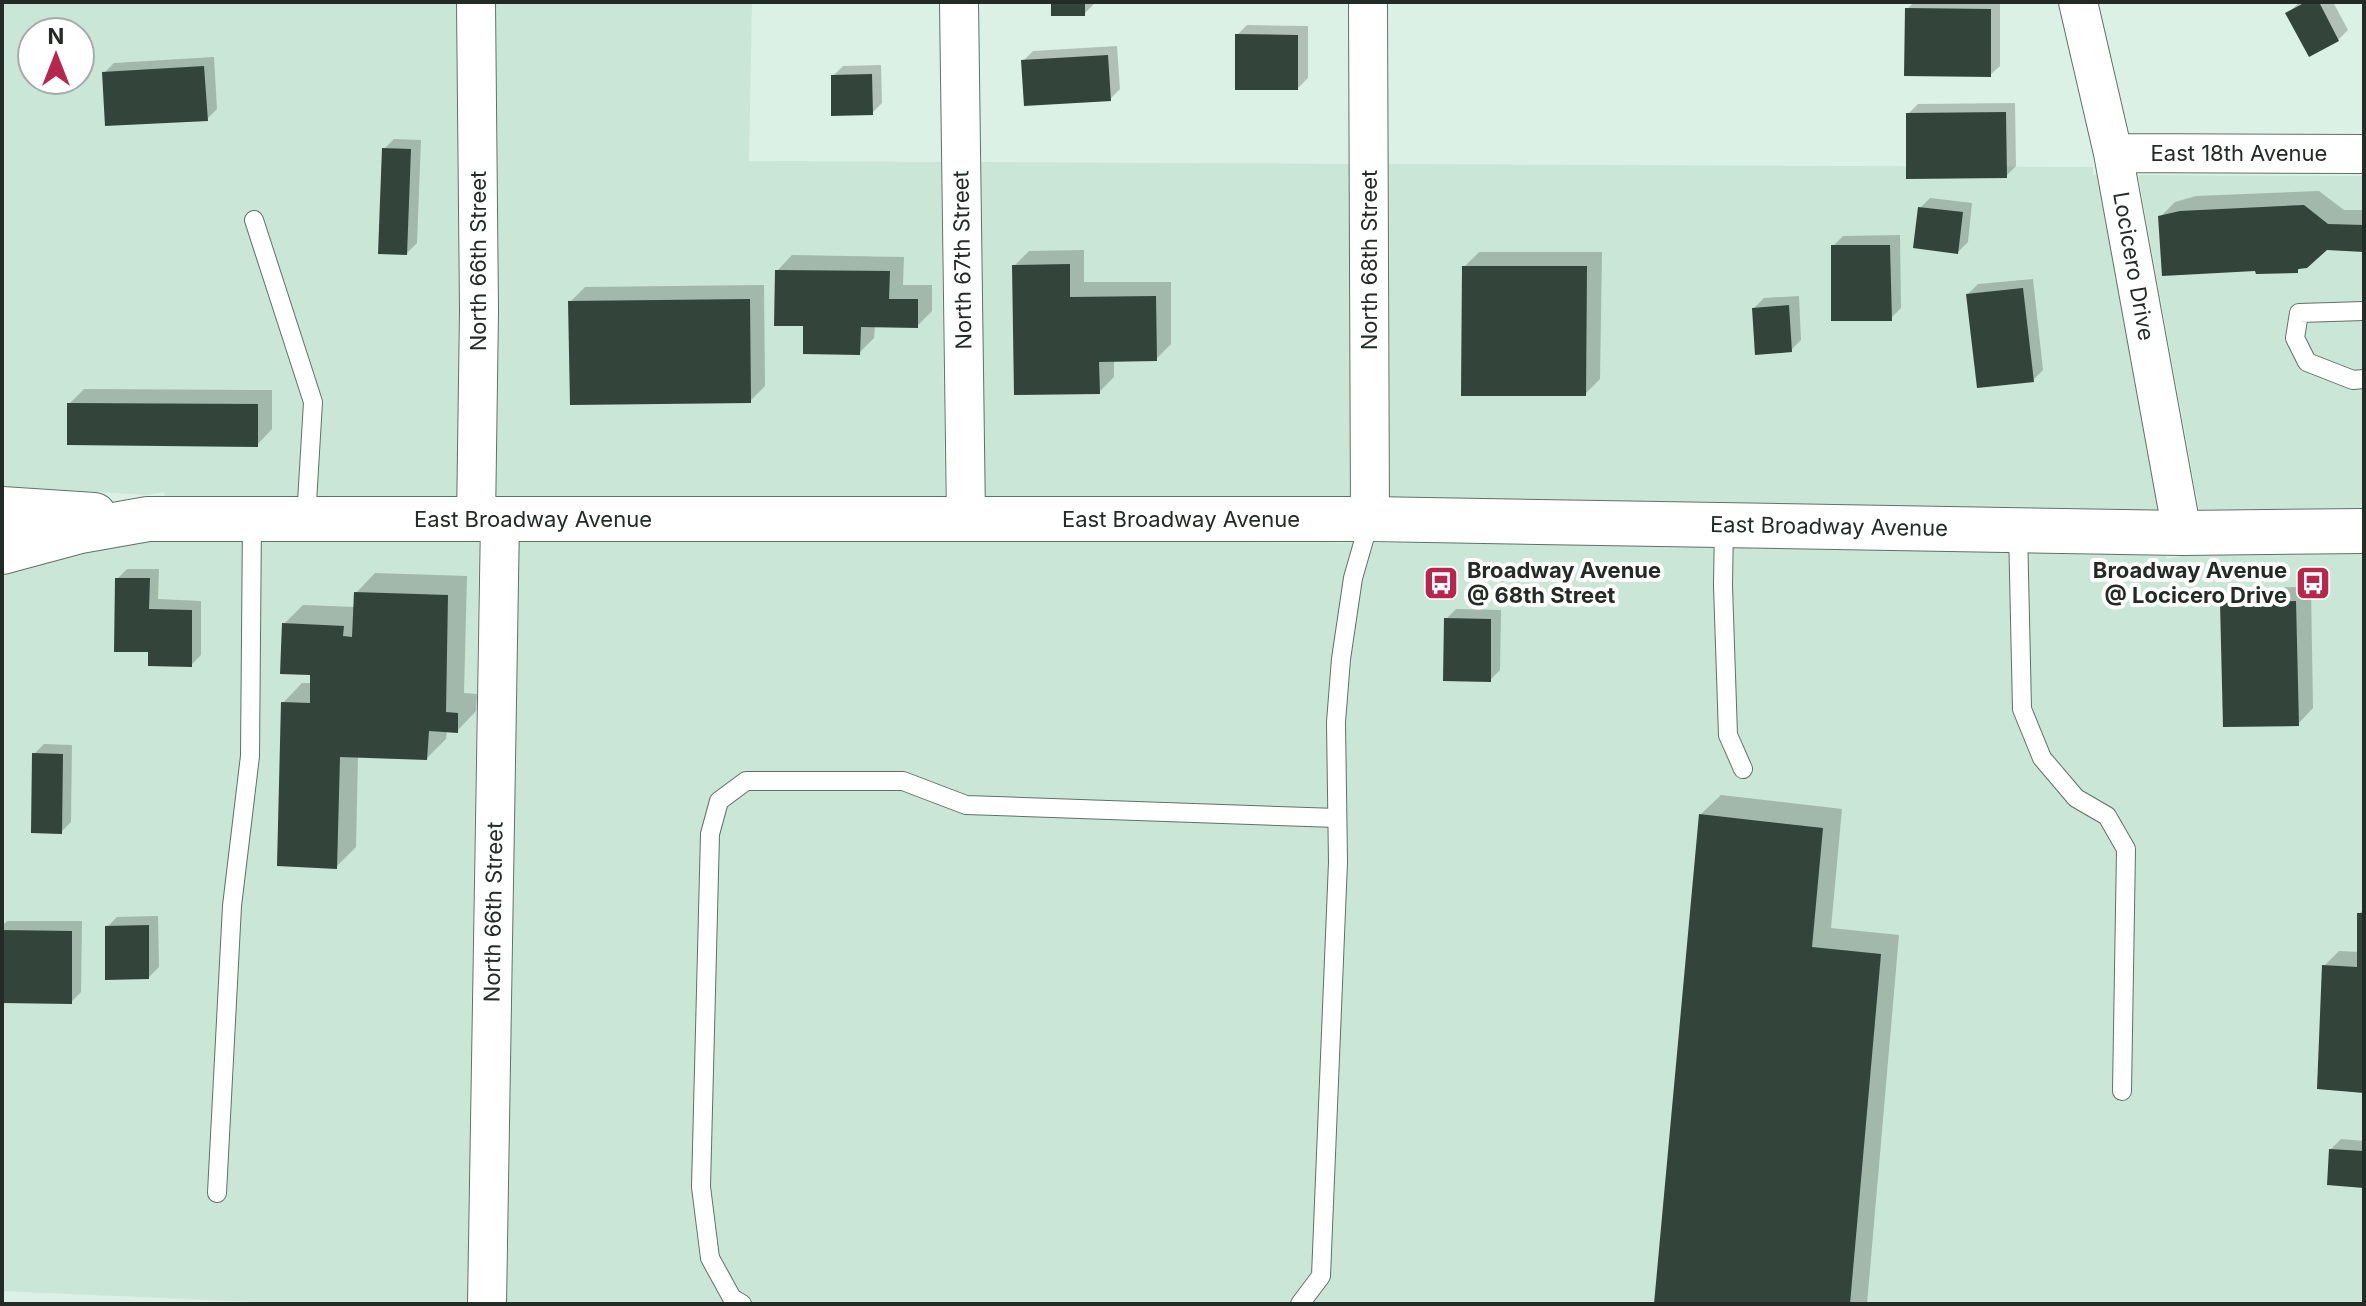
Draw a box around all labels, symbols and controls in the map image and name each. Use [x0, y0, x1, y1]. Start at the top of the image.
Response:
north arrow [16, 16, 96, 96]
text: N [48, 23, 64, 49]
street label: East 18th Avenue [2151, 140, 2327, 166]
street label: North 67th Street [947, 170, 977, 350]
street label: North 68th Street [1356, 170, 1382, 350]
street label: North 66th Street [465, 171, 491, 351]
street label: Locicero Drive [2108, 189, 2160, 343]
street label: East Broadway Avenue [414, 506, 652, 532]
street label: East Broadway Avenue [1062, 506, 1300, 532]
street label: East Broadway Avenue [1710, 511, 1948, 541]
place label: Broadway Avenue @ 68th Street [1467, 557, 1661, 608]
place label: Broadway Avenue @ Locicero Drive [2093, 557, 2287, 608]
bus stop icon: Broadway Avenue @ 68th Street [1422, 564, 1460, 602]
bus stop icon: Broadway Avenue @ Locicero Drive [2294, 564, 2332, 602]
street label: North 66th Street [478, 822, 508, 1002]

